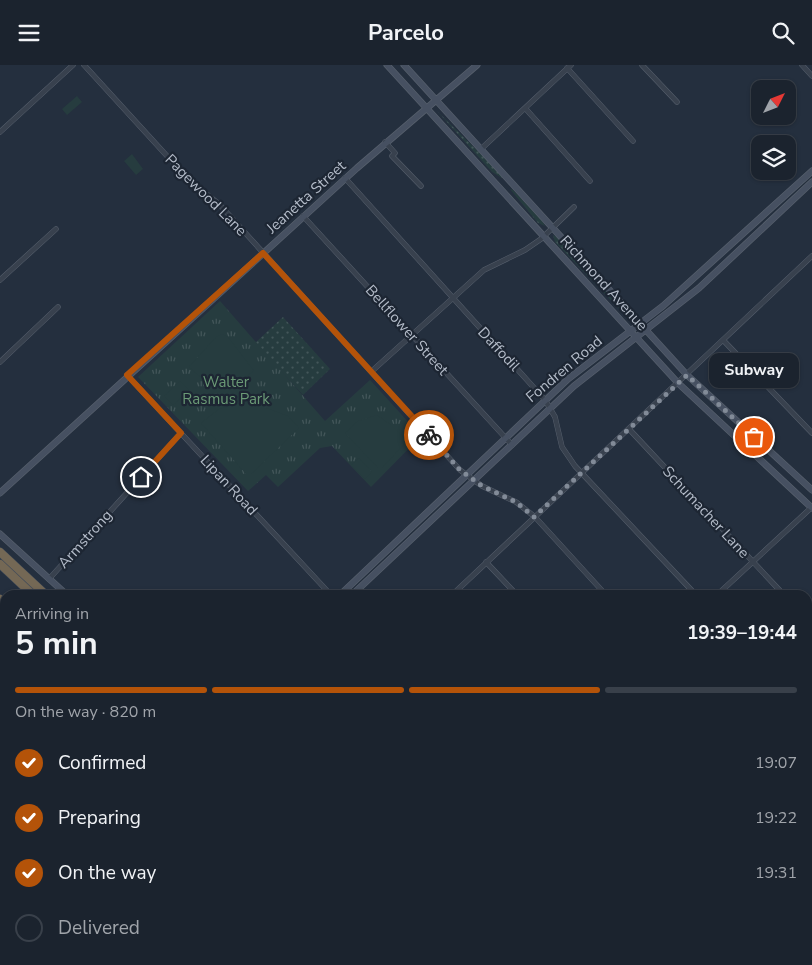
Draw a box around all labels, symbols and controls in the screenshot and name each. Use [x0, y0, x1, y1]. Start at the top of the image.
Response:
text: Parcelo [368, 18, 444, 48]
icon: menu [15, 19, 43, 47]
icon: search [769, 19, 797, 47]
north arrow [751, 80, 796, 125]
map controls [751, 80, 796, 180]
button: layers [751, 135, 796, 180]
street label: Pagewood Lane [161, 150, 251, 240]
street label: Jeanetta Street [261, 156, 351, 239]
street label: Richmond Avenue [556, 231, 652, 335]
street label: Bellflower Street [361, 281, 453, 380]
street label: Daffodil [473, 323, 525, 376]
street label: Fondren Road [522, 331, 606, 407]
callout: Subway [709, 352, 799, 387]
text: Subway [724, 359, 784, 381]
park label: Walter Rasmus Park [182, 372, 270, 409]
courier [404, 410, 454, 460]
pin [733, 416, 775, 458]
icon: bike [415, 421, 443, 449]
icon: bag [740, 423, 768, 451]
street label: Lipan Road [196, 451, 262, 519]
pin [120, 456, 162, 498]
street label: Schumacher Lane [658, 462, 754, 562]
icon: home [127, 463, 155, 491]
street label: Armstrong [53, 505, 117, 573]
text: Arriving in [15, 603, 89, 625]
text: 19:39–19:44 [687, 620, 797, 646]
text: 5 min [15, 622, 98, 665]
text: On the way · 820 m [15, 701, 156, 723]
icon: check [15, 749, 43, 777]
text: Confirmed [58, 750, 146, 776]
text: 19:07 [755, 752, 797, 774]
icon: check [15, 804, 43, 832]
text: Preparing [58, 805, 141, 831]
text: 19:22 [755, 807, 797, 829]
icon: check [15, 859, 43, 887]
text: On the way [58, 860, 156, 886]
text: 19:31 [755, 862, 797, 884]
text: Delivered [58, 915, 140, 941]

